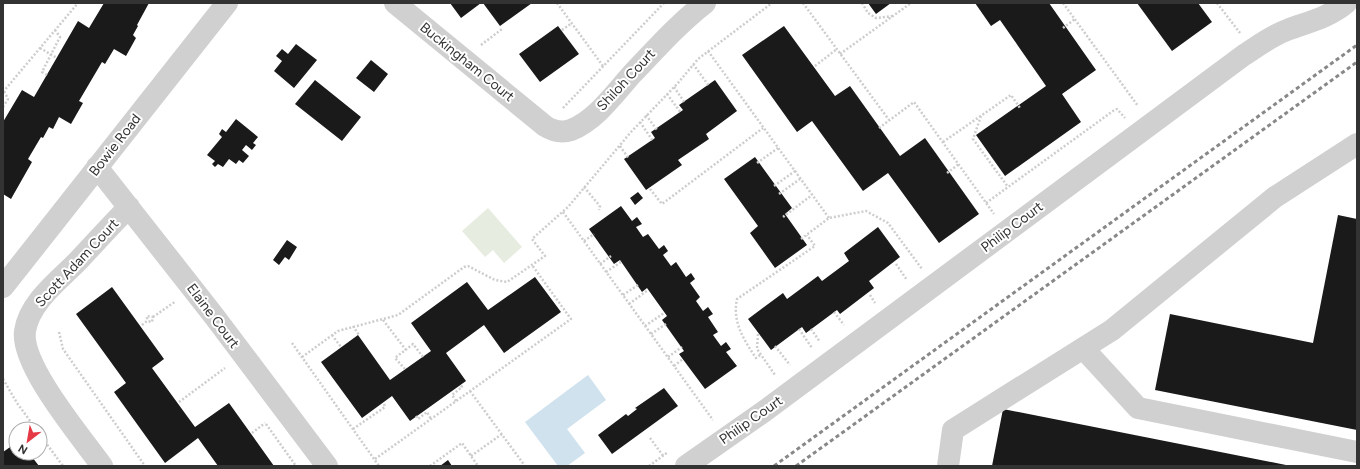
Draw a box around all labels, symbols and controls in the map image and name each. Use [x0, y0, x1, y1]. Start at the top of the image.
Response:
street label: Buckingham Court [416, 19, 518, 105]
street label: Shiloh Court [593, 46, 659, 114]
street label: Bowie Road [86, 111, 144, 179]
street label: Philip Court [978, 198, 1046, 256]
street label: Scott Adam Court [32, 215, 122, 311]
street label: Elaine Court [183, 280, 243, 352]
street label: Philip Court [716, 392, 786, 448]
north arrow [8, 421, 48, 461]
text: N [16, 441, 30, 457]

